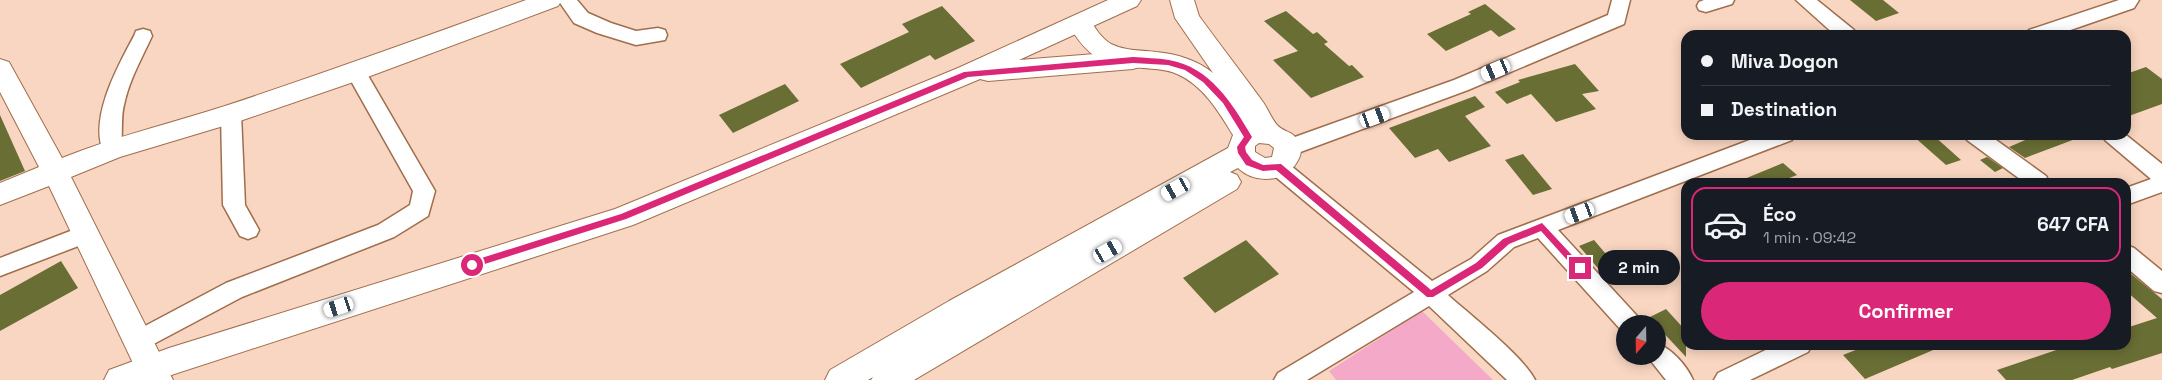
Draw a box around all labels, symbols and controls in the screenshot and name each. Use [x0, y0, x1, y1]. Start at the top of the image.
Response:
text: Miva Dogon [1731, 49, 1839, 74]
car [1479, 57, 1512, 83]
text: Destination [1731, 97, 1837, 122]
car [1358, 105, 1391, 129]
car [1159, 175, 1192, 203]
car [1563, 201, 1596, 225]
icon: car [1703, 202, 1748, 247]
text: Éco [1763, 202, 1796, 227]
text: 647 CFA [2037, 212, 2109, 237]
text: 1 min · 09:42 [1763, 227, 1856, 248]
car [1091, 237, 1124, 265]
callout: 2 min [1598, 250, 1680, 286]
route start [461, 254, 483, 276]
route end [1569, 257, 1591, 279]
text: 2 min [1618, 257, 1660, 278]
button: Confirmer [1701, 282, 2111, 340]
car [322, 295, 355, 319]
north arrow [1616, 315, 1666, 365]
map controls [1616, 315, 1666, 365]

